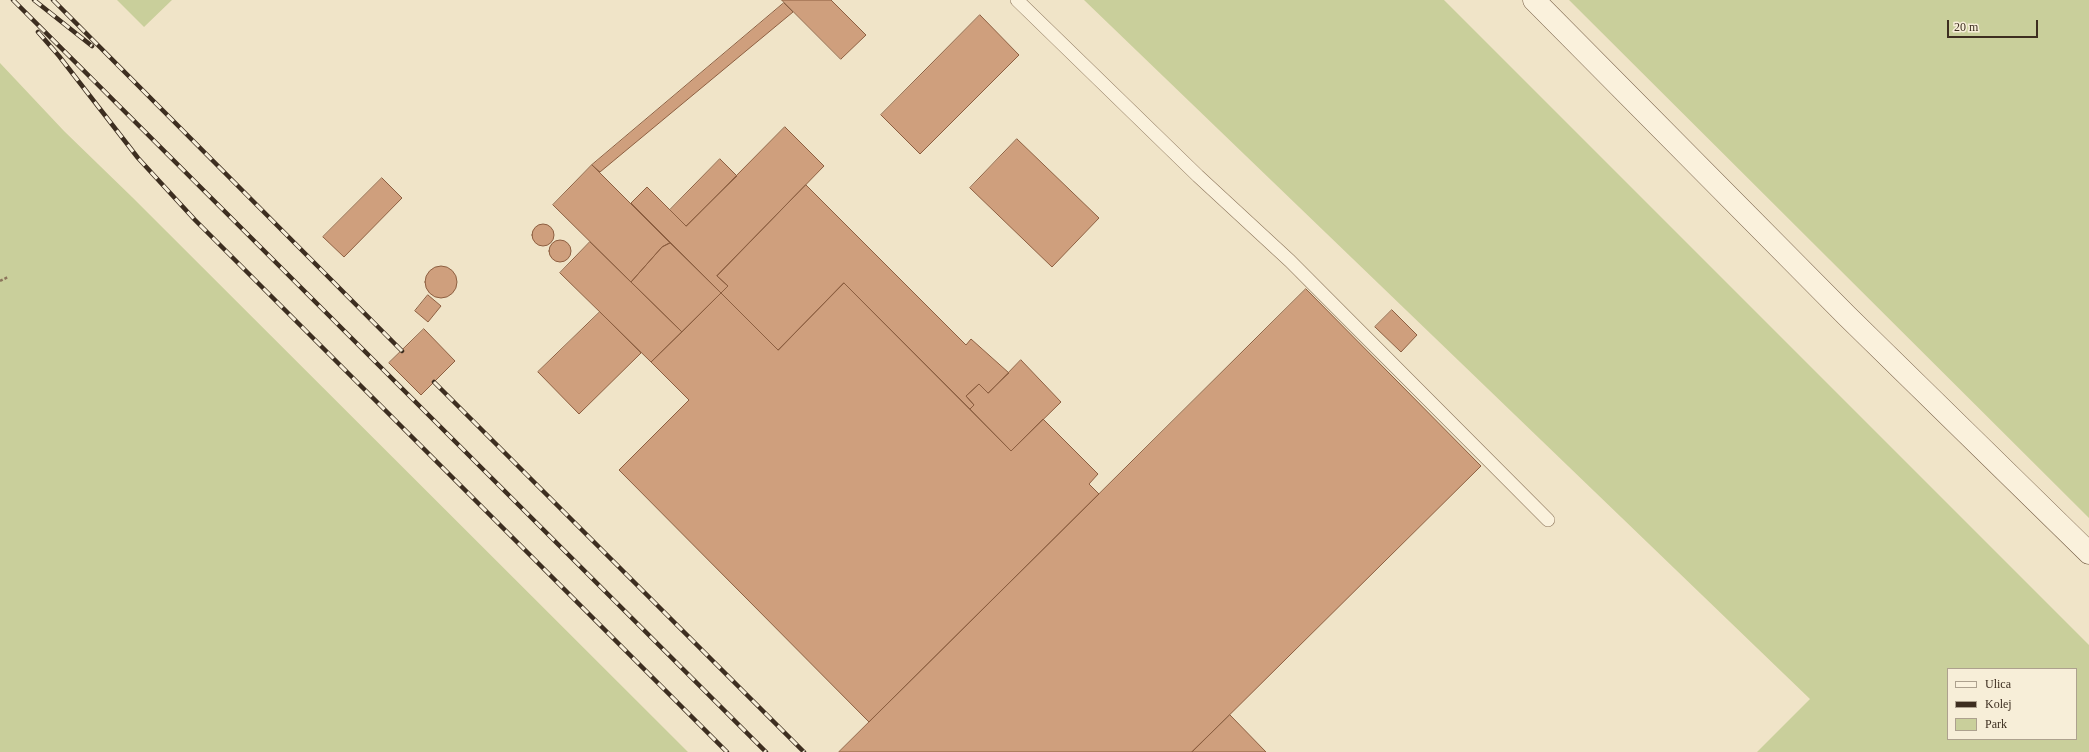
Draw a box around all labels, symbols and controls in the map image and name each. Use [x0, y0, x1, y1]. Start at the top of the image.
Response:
scale bar [1949, 12, 2040, 38]
text: 20 m [1954, 20, 1978, 34]
legend [1947, 668, 2077, 740]
text: Ulica [1985, 677, 2011, 691]
text: Kolej [1985, 697, 2012, 711]
text: Park [1985, 717, 2007, 731]

